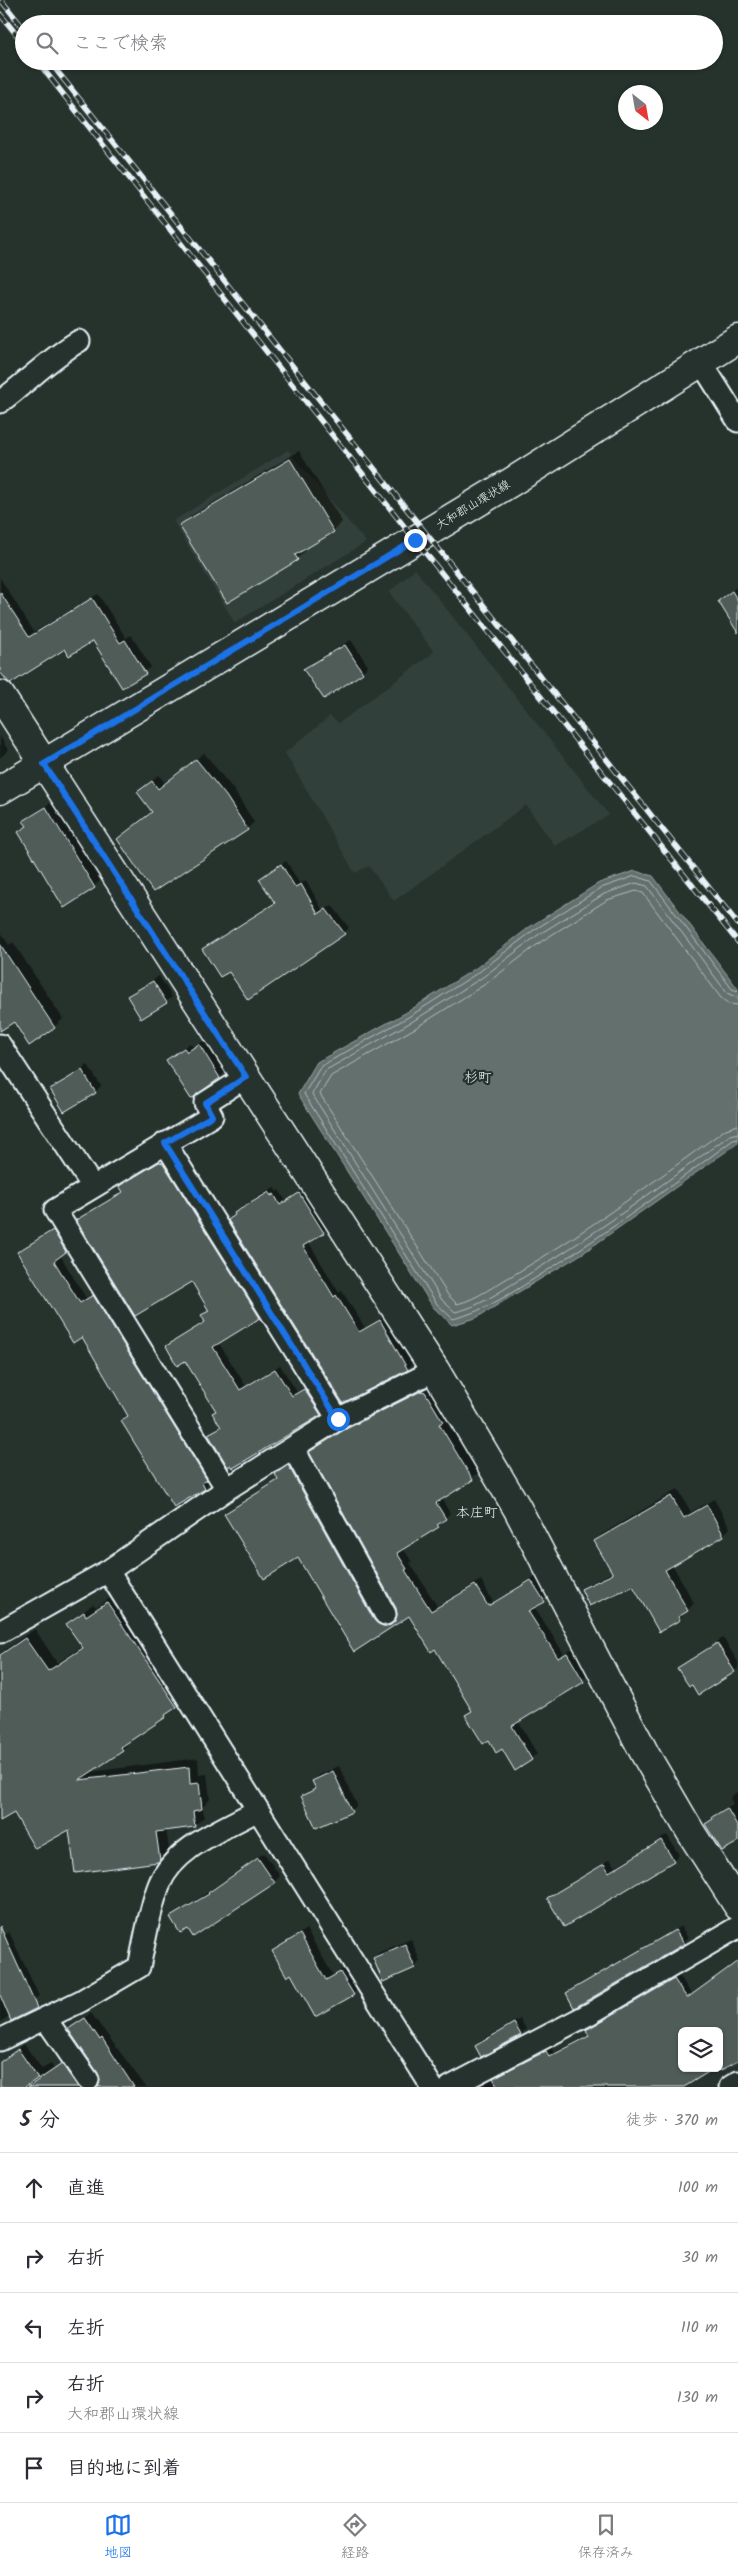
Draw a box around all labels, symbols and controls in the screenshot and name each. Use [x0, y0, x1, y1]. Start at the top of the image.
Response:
search box [15, 15, 723, 70]
icon: search [33, 29, 61, 57]
text: ここで検索 [73, 29, 168, 59]
north arrow [618, 85, 663, 130]
street label: 大和郡山環状線 [432, 475, 514, 535]
route end [404, 529, 427, 552]
district label: 杉町 [464, 1067, 492, 1089]
route start [327, 1408, 350, 1431]
district label: 本庄町 [456, 1502, 498, 1524]
map controls [678, 2027, 723, 2072]
button: layers [678, 2027, 723, 2072]
text: 5 分 [20, 2104, 60, 2137]
text: 徒歩 · 370 m [626, 2108, 718, 2133]
icon: ahead [20, 2174, 48, 2202]
text: 直進 [67, 2174, 105, 2204]
text: 100 m [678, 2175, 718, 2200]
icon: right [20, 2244, 48, 2272]
text: 右折 [67, 2244, 105, 2274]
text: 30 m [682, 2245, 718, 2270]
icon: left [20, 2314, 48, 2342]
text: 左折 [67, 2314, 105, 2344]
text: 110 m [681, 2315, 718, 2340]
text: 右折 [67, 2370, 105, 2400]
icon: right [20, 2384, 48, 2412]
text: 130 m [677, 2385, 718, 2410]
text: 大和郡山環状線 [67, 2402, 179, 2427]
icon: arrive [20, 2454, 48, 2482]
text: 目的地に到着 [67, 2454, 181, 2484]
tab: 地図 [104, 2511, 132, 2564]
tab: 経路 [341, 2511, 369, 2564]
tab: 保存済み [578, 2511, 634, 2564]

